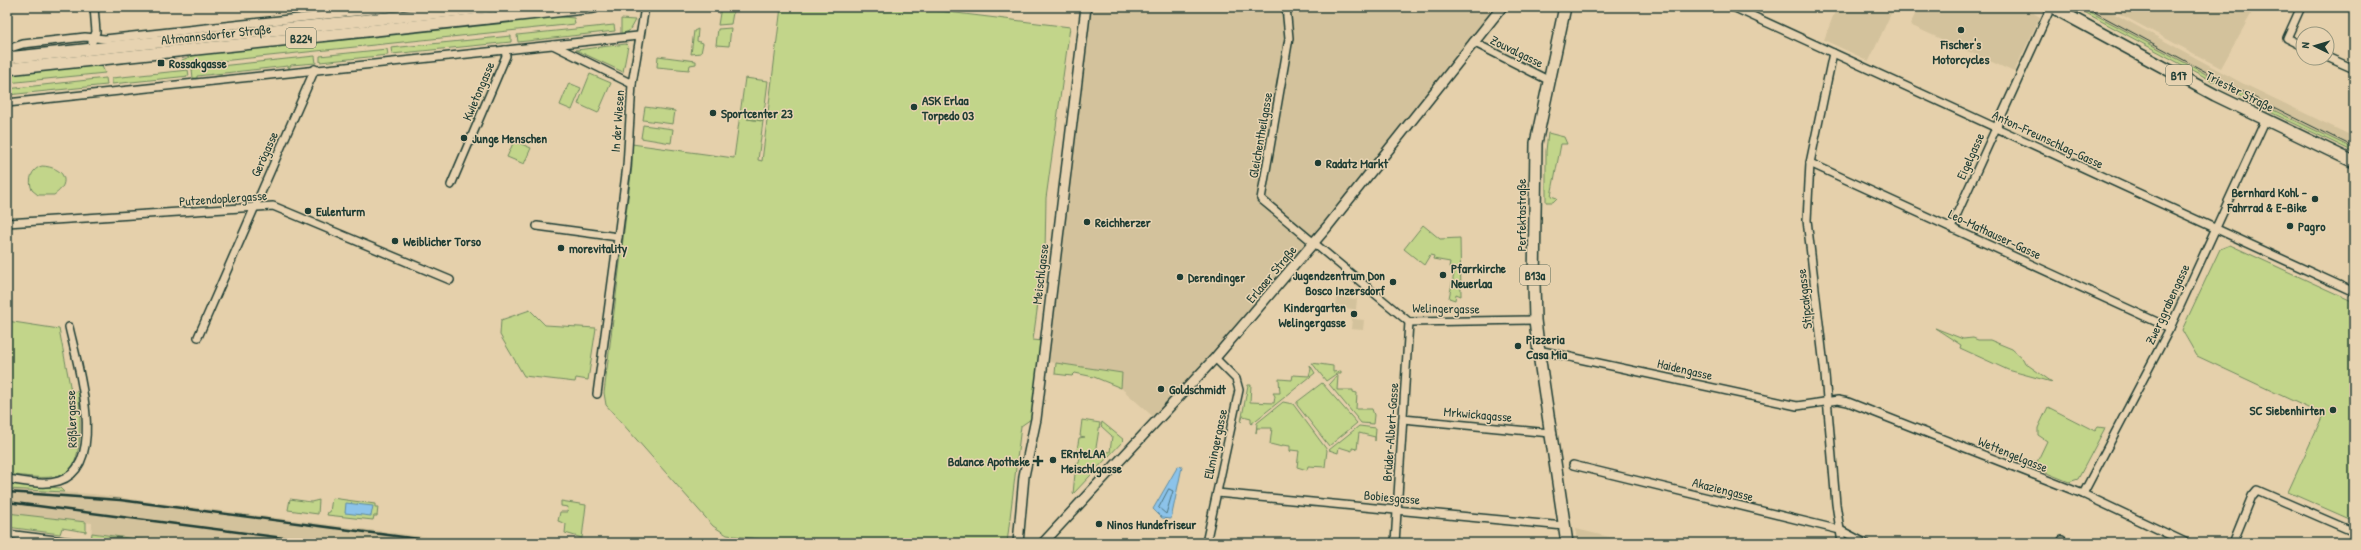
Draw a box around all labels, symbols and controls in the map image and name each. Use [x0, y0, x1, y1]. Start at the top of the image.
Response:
street label: Altmannsdorfer Straße [160, 19, 272, 49]
marker: Fischer's Motorcycles [1956, 25, 1966, 35]
north arrow [2295, 26, 2335, 66]
road number: B224 [286, 28, 316, 48]
street label: Zouvalgasse [1488, 30, 1546, 72]
place label: Fischer's Motorcycles [1933, 35, 1989, 69]
text: N [2298, 41, 2312, 49]
place label: Rossakgasse [169, 54, 228, 73]
marker: Rossakgasse [156, 58, 166, 68]
street label: Kwietongasse [457, 59, 499, 123]
road number: B17 [2166, 65, 2192, 85]
street label: Triester Straße [2203, 66, 2277, 116]
street label: In der Wiesen [606, 89, 628, 153]
place label: ASK Erlaa Torpedo 03 [921, 91, 974, 125]
street label: Gleichentheilgasse [1244, 91, 1276, 179]
marker: ASK Erlaa Torpedo 03 [909, 102, 919, 112]
place label: Sportcenter 23 [721, 104, 793, 123]
street label: Anton-Freunschlag-Gasse [1989, 105, 2107, 173]
marker: Sportcenter 23 [708, 108, 718, 118]
street label: Gerögasse [246, 129, 282, 179]
place label: Junge Menschen [472, 129, 547, 148]
street label: Eigelgasse [1952, 130, 1988, 182]
marker: Junge Menschen [459, 133, 469, 143]
place label: Radatz Markt [1326, 154, 1388, 172]
marker: Radatz Markt [1313, 158, 1323, 168]
street label: Perfektastraße [1512, 179, 1530, 251]
place label: Bernhard Kohl - Fahrrad & E-Bike [2226, 183, 2308, 216]
street label: Putzendoplergasse [178, 186, 268, 210]
marker: Bernhard Kohl - Fahrrad & E-Bike [2310, 194, 2320, 204]
place label: Eulenturm [316, 202, 365, 220]
street label: Leo-Mathauser-Gasse [1946, 205, 2044, 263]
marker: Eulenturm [303, 206, 313, 216]
place label: Reichherzer [1095, 213, 1152, 231]
marker: Reichherzer [1082, 217, 1092, 227]
place label: Pagro [2298, 217, 2326, 236]
marker: Pagro [2285, 221, 2295, 231]
place label: Weiblicher Torso [403, 232, 482, 250]
marker: Weiblicher Torso [390, 236, 400, 246]
place label: morevitality [569, 239, 628, 258]
street label: Erlaaer Straße [1242, 241, 1300, 307]
marker: morevitality [556, 243, 566, 253]
street label: Meischlgasse [1027, 243, 1053, 305]
place label: Pfarrkirche Neuerlaa [1451, 259, 1507, 292]
street label: Zwerggrabengasse [2140, 261, 2194, 347]
road number: B13a [1520, 265, 1550, 285]
place label: Jugendzentrum Don Bosco Inzersdorf [1293, 266, 1385, 299]
place label: Derendinger [1188, 268, 1246, 287]
street label: Stipcakgasse [1792, 268, 1816, 330]
marker: Pfarrkirche Neuerlaa [1438, 270, 1448, 280]
marker: Derendinger [1175, 272, 1185, 282]
marker: Jugendzentrum Don Bosco Inzersdorf [1388, 277, 1398, 287]
place label: Kindergarten Welingergasse [1279, 298, 1347, 332]
street label: Welingergasse [1412, 298, 1480, 318]
marker: Kindergarten Welingergasse [1349, 309, 1359, 319]
place label: Pizzeria Casa Mia [1526, 330, 1568, 363]
marker: Pizzeria Casa Mia [1513, 341, 1523, 351]
street label: Haidengasse [1656, 354, 1714, 384]
place label: Goldschmidt [1169, 380, 1226, 398]
street label: Brüder-Albert-Gasse [1378, 382, 1402, 482]
marker: Goldschmidt [1156, 384, 1166, 394]
street label: Rößlergasse [61, 390, 81, 448]
place label: SC Siebenhirten [2250, 401, 2325, 419]
street label: Mrkwickagasse [1443, 402, 1513, 426]
marker: SC Siebenhirten [2328, 405, 2338, 415]
street label: Ellmingergasse [1199, 407, 1231, 481]
street label: Wettengelgasse [1975, 432, 2051, 476]
place label: ERnteLAA Meischlgasse [1061, 444, 1123, 478]
place label: Balance Apotheke [948, 452, 1031, 471]
marker: ERnteLAA Meischlgasse [1048, 455, 1058, 465]
marker: Balance Apotheke [1033, 456, 1043, 466]
street label: Akaziengasse [1691, 473, 1755, 505]
street label: Bobiesgasse [1363, 486, 1421, 508]
place label: Ninos Hundefriseur [1107, 515, 1197, 533]
marker: Ninos Hundefriseur [1094, 519, 1104, 529]

